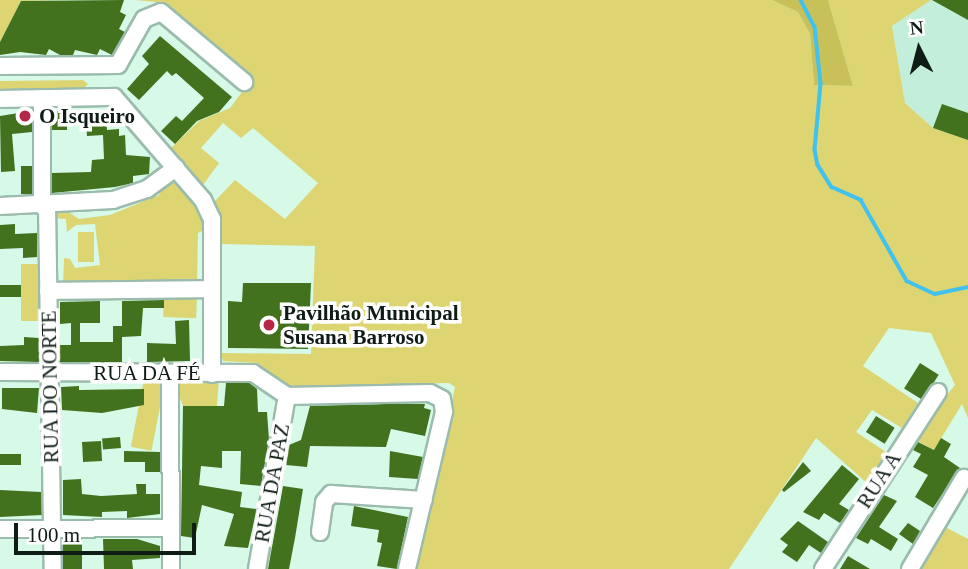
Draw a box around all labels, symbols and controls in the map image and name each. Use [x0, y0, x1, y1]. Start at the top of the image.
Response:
north arrow [884, 14, 954, 84]
text: N [909, 16, 925, 39]
place label: O Isqueiro [39, 103, 135, 129]
marker: O Isqueiro [17, 108, 33, 124]
place label: Pavilhão Municipal Susana Barroso [283, 300, 459, 350]
street label: RUA DO NORTE [36, 310, 64, 464]
marker: Pavilhão Municipal Susana Barroso [261, 317, 277, 333]
street label: RUA DA FÉ [92, 360, 202, 386]
street label: RUA DA PAZ [249, 420, 295, 546]
street label: RUA A [851, 446, 907, 514]
scale bar [18, 510, 200, 554]
text: 100 m [27, 523, 80, 547]

